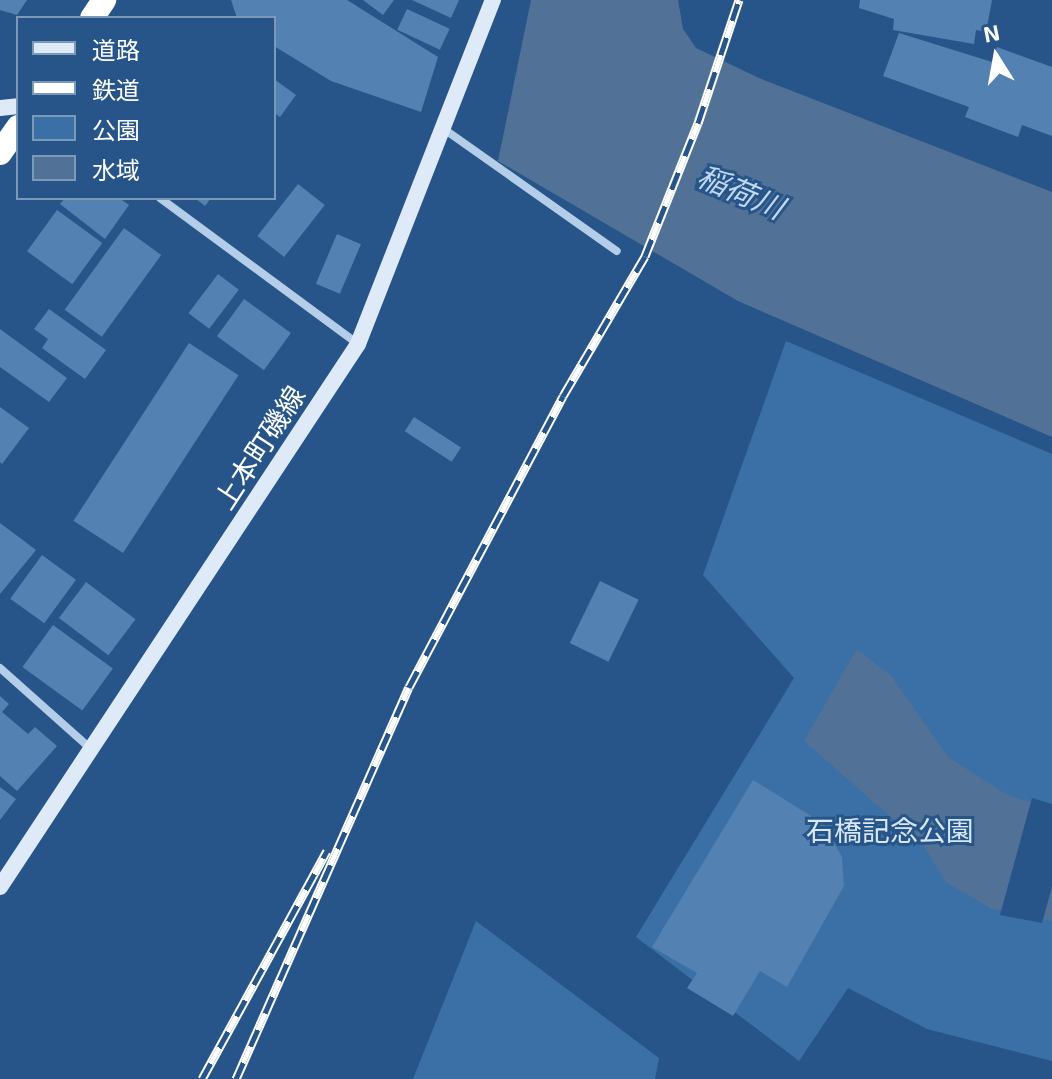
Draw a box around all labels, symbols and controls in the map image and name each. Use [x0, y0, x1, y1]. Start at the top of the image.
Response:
legend [16, 16, 276, 200]
north arrow [956, 16, 1036, 96]
text: N [981, 18, 1002, 47]
text: 道路 [92, 35, 140, 64]
text: 鉄道 [92, 75, 140, 104]
text: 公園 [92, 115, 140, 144]
text: 水域 [92, 155, 140, 184]
water label: 稲荷川 [693, 157, 789, 225]
street label: 上本町磯線 [207, 379, 311, 515]
park label: 石橋記念公園 [806, 813, 974, 847]

